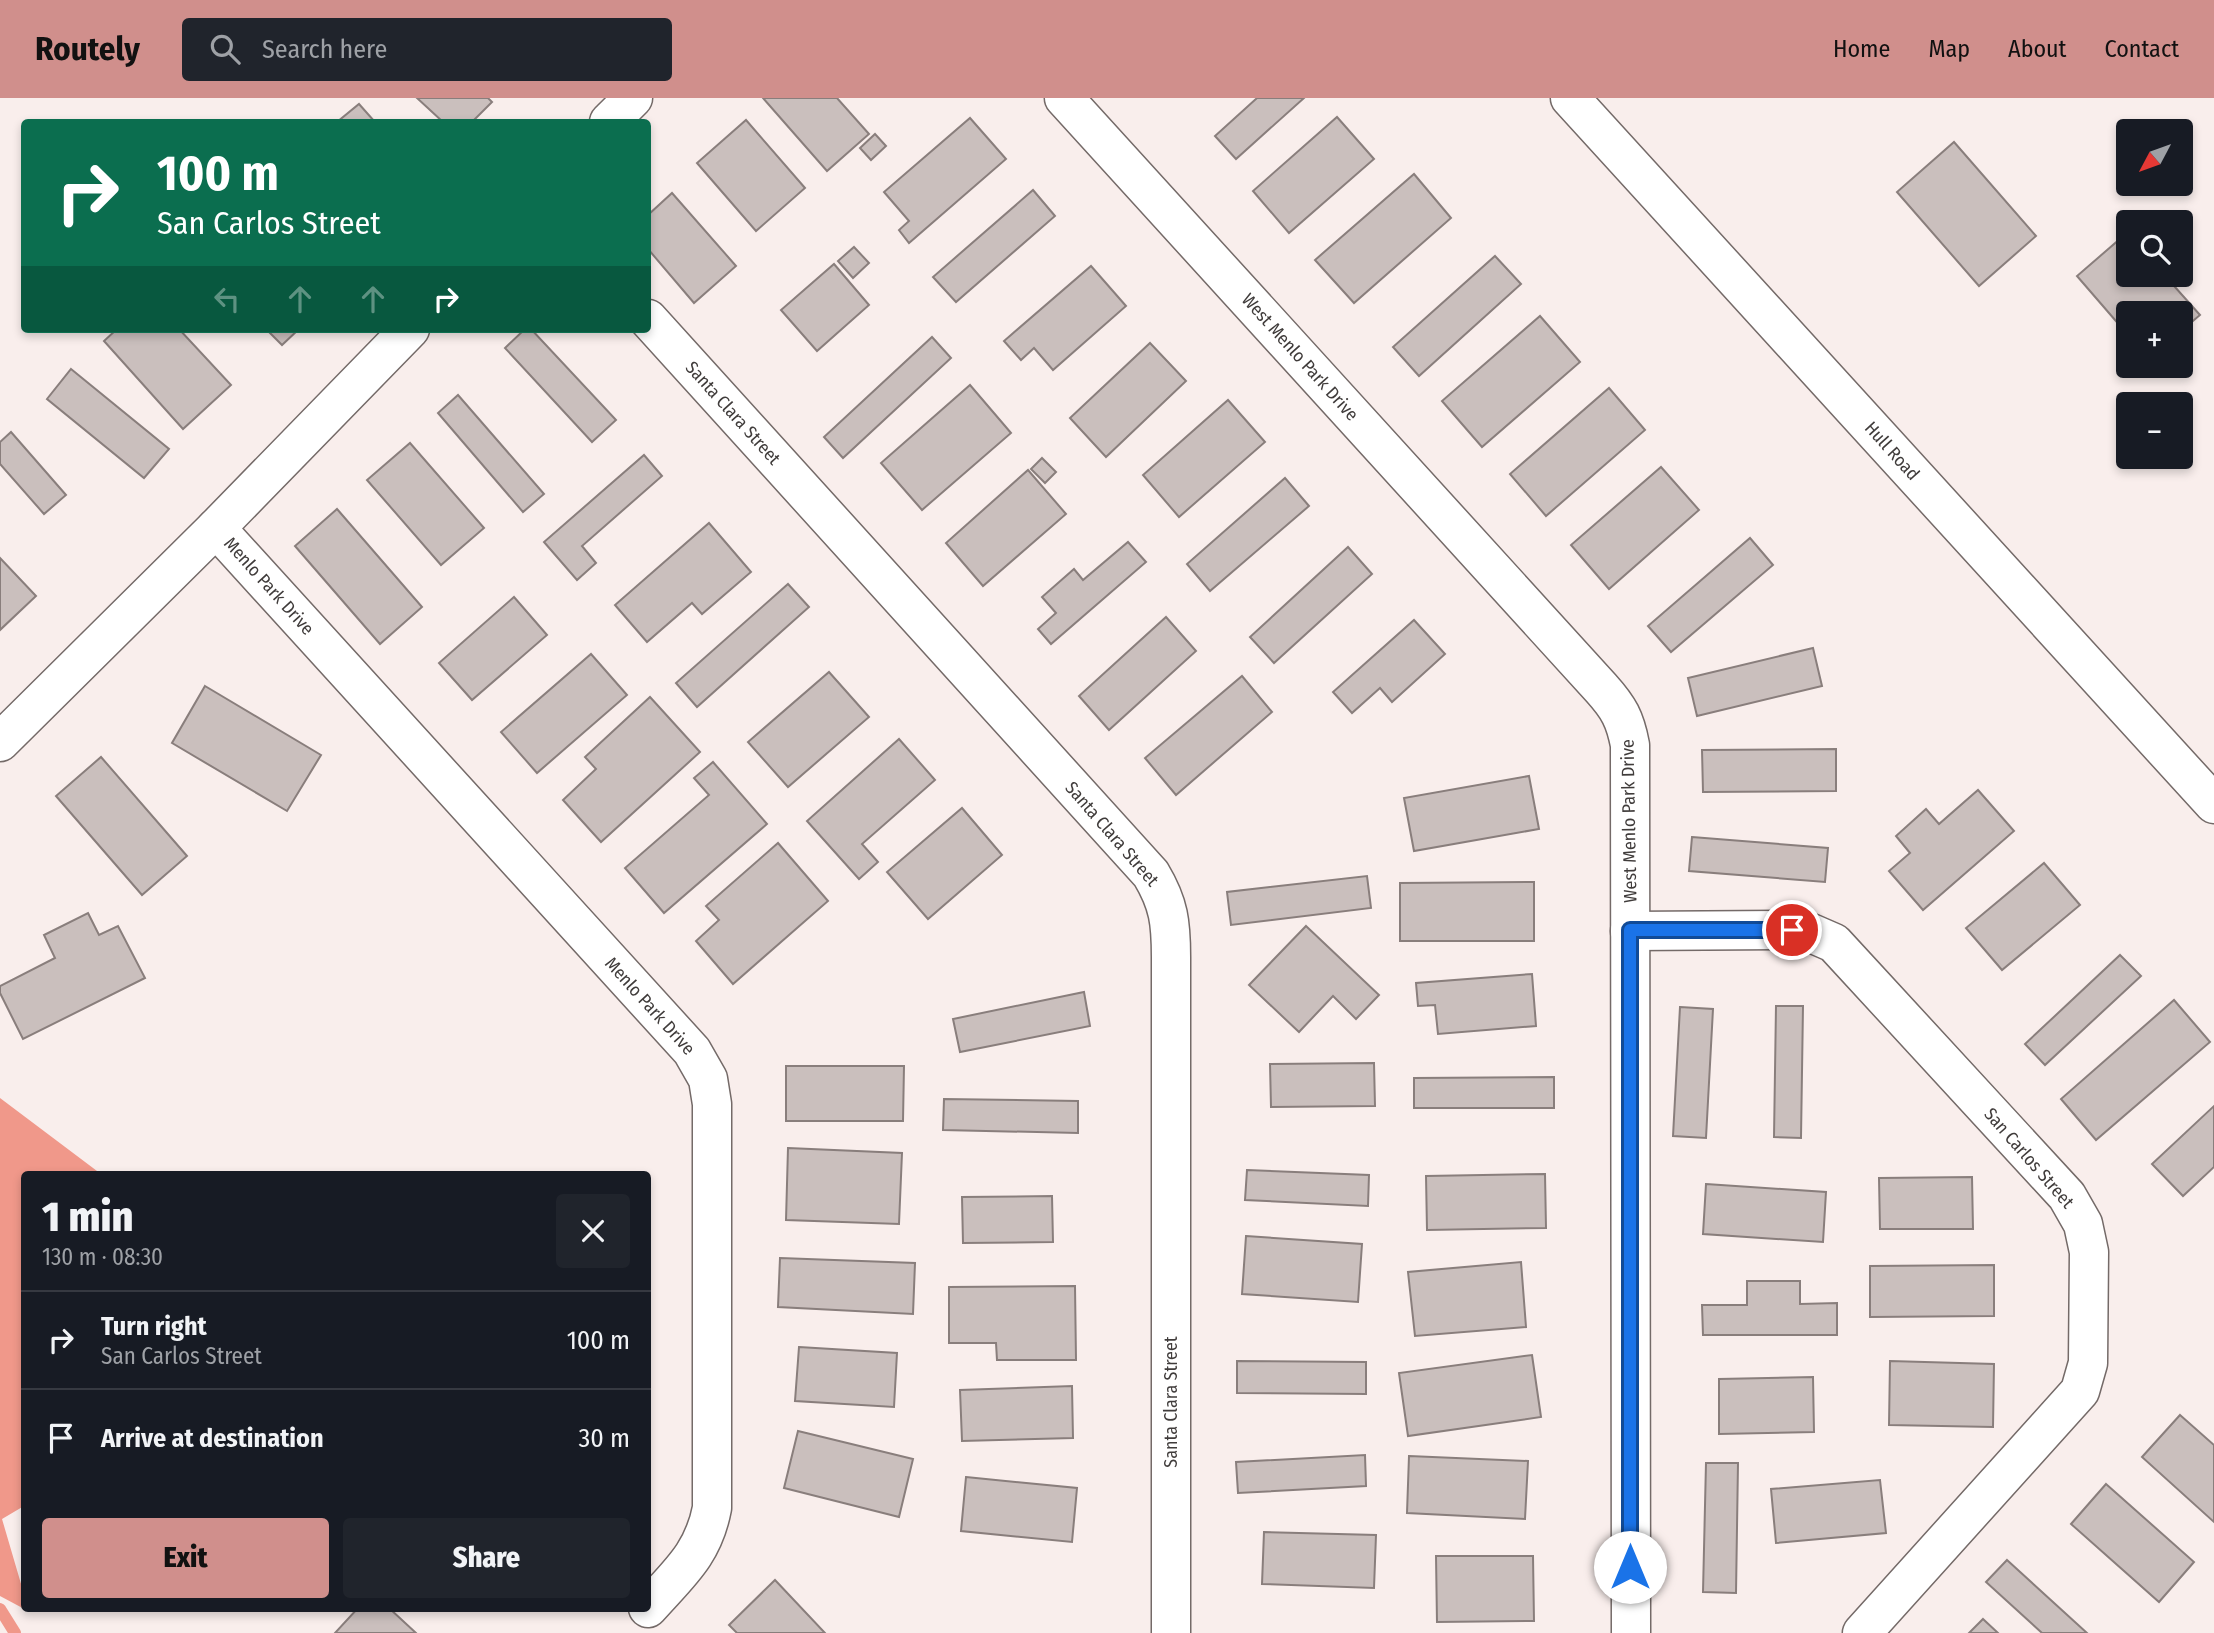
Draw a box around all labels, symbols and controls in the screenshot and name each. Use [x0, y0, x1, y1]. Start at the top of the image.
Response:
search box [182, 18, 672, 81]
text: Routely [35, 29, 140, 69]
icon: search [206, 30, 244, 68]
text: Search here [262, 34, 387, 65]
text: Home [1833, 35, 1890, 63]
text: Map [1928, 35, 1970, 63]
text: About [2008, 35, 2066, 63]
text: Contact [2104, 35, 2179, 63]
north arrow [2116, 119, 2193, 196]
map controls [2116, 119, 2193, 469]
text: 100 m [157, 144, 279, 203]
icon: right [42, 147, 133, 238]
text: San Carlos Street [157, 204, 381, 242]
button: search [2116, 210, 2193, 287]
icon: left [208, 280, 246, 318]
icon: ahead [281, 280, 319, 318]
icon: ahead [354, 280, 392, 318]
icon: right [427, 280, 465, 318]
street label: West Menlo Park Drive [1237, 289, 1363, 425]
button: + [2116, 301, 2193, 378]
street label: Santa Clara Street [681, 357, 785, 469]
button: − [2116, 392, 2193, 469]
street label: Hull Road [1860, 417, 1924, 485]
street label: Menlo Park Drive [219, 533, 319, 639]
street label: West Menlo Park Drive [1617, 739, 1641, 903]
street label: Santa Clara Street [1061, 777, 1164, 891]
pin [1762, 900, 1822, 960]
icon: arrive [1773, 911, 1811, 949]
street label: Menlo Park Drive [600, 953, 700, 1059]
street label: San Carlos Street [1979, 1103, 2079, 1213]
text: 1 min [42, 1192, 133, 1242]
button: close [556, 1194, 630, 1268]
text: 130 m · 08:30 [42, 1243, 163, 1271]
text: Turn right [101, 1311, 207, 1342]
icon: right [42, 1321, 80, 1359]
text: 100 m [567, 1325, 630, 1356]
street label: Santa Clara Street [1160, 1336, 1182, 1468]
text: San Carlos Street [101, 1342, 262, 1370]
icon: arrive [42, 1419, 80, 1457]
text: Arrive at destination [101, 1423, 324, 1454]
text: 30 m [579, 1423, 630, 1454]
button: Exit [42, 1518, 329, 1598]
button: Share [343, 1518, 630, 1598]
position arrow [1593, 1530, 1667, 1604]

